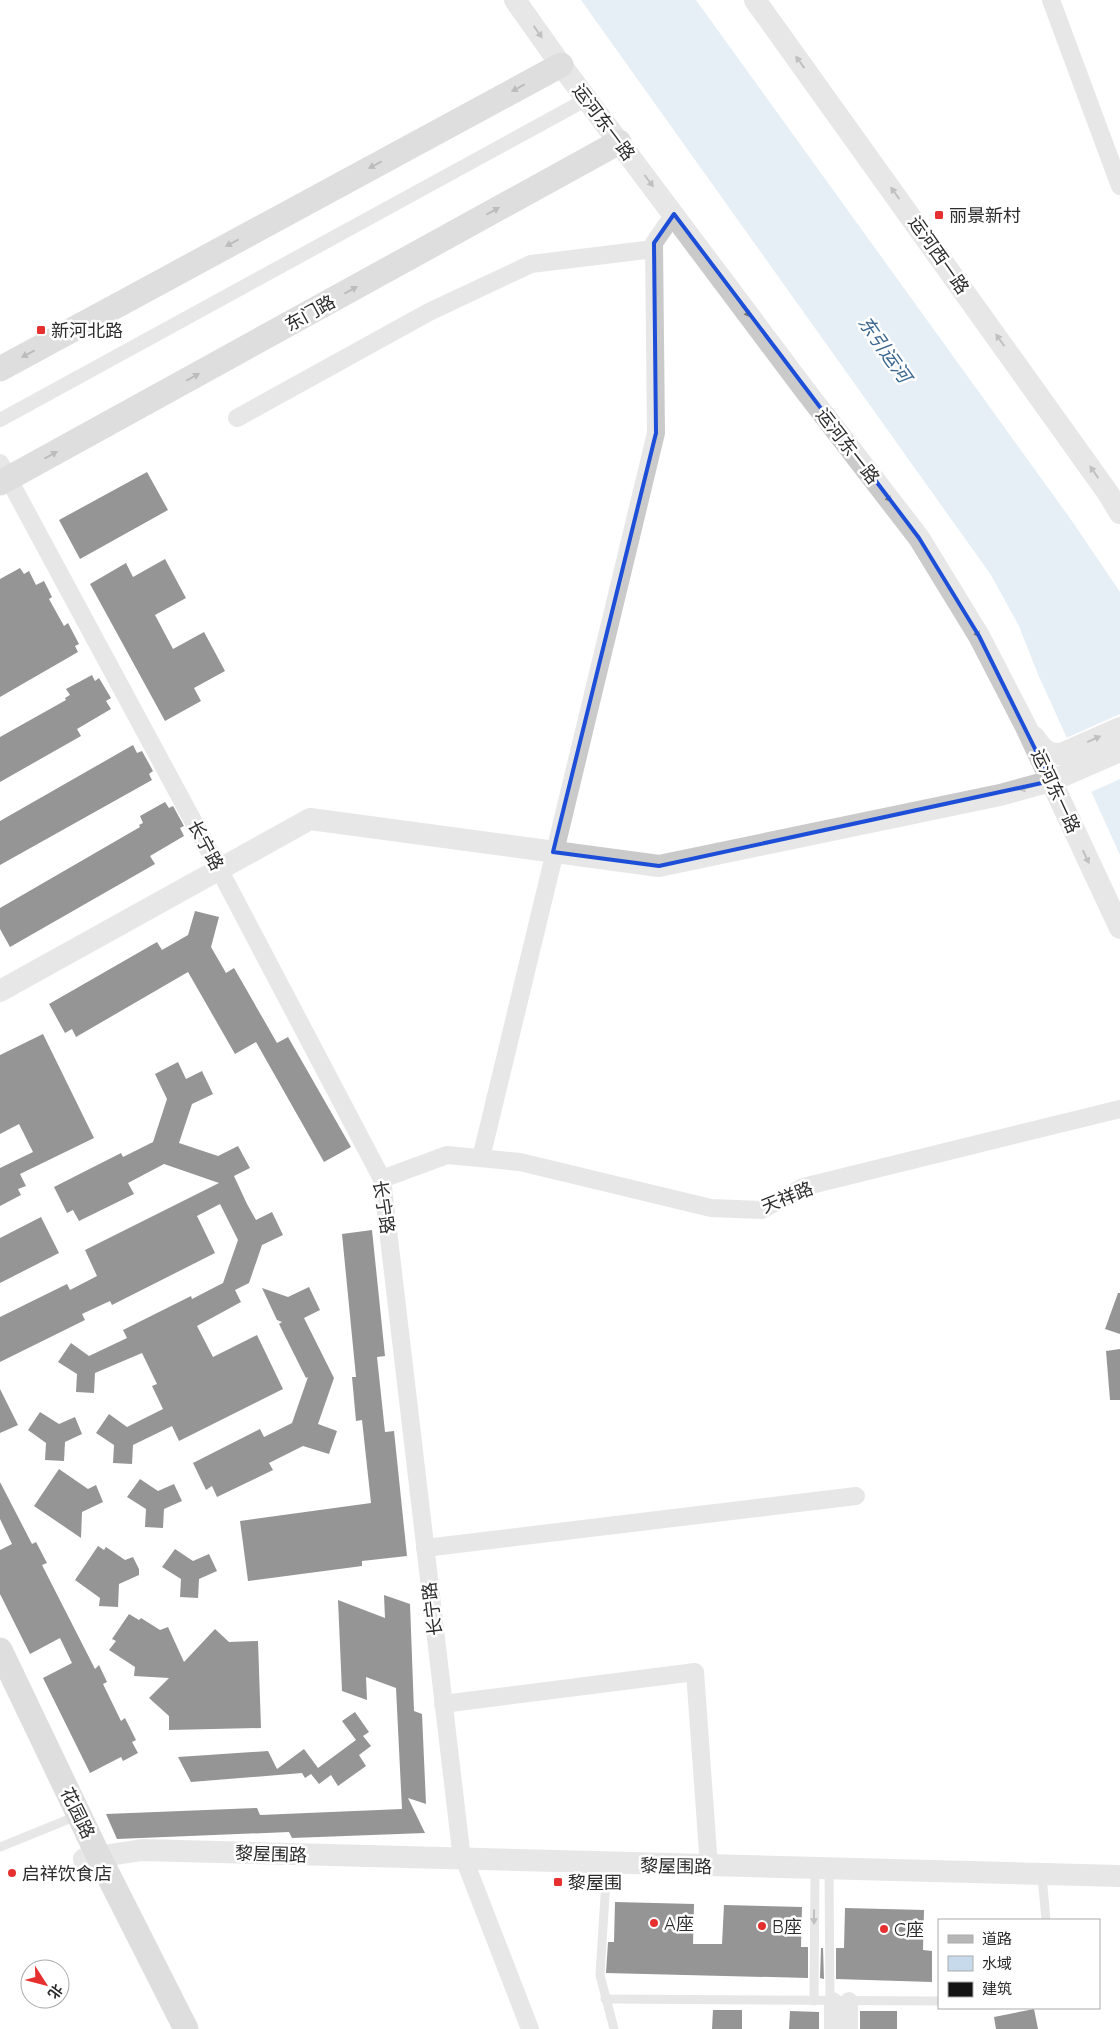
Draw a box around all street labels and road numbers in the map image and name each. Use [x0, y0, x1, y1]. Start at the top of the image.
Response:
street label: 运河东一路 [568, 79, 640, 165]
street label: 运河西一路 [904, 212, 974, 298]
street label: 东门路 [281, 290, 339, 336]
street label: 运河东一路 [811, 403, 885, 489]
street label: 运河东一路 [1027, 745, 1085, 837]
street label: 长宁路 [183, 816, 229, 874]
street label: 天祥路 [758, 1176, 816, 1218]
street label: 长宁路 [368, 1179, 400, 1235]
street label: 长宁路 [417, 1581, 447, 1637]
street label: 花园路 [56, 1784, 100, 1842]
street label: 黎屋围路 [235, 1841, 307, 1867]
street label: 黎屋围路 [640, 1854, 712, 1878]

